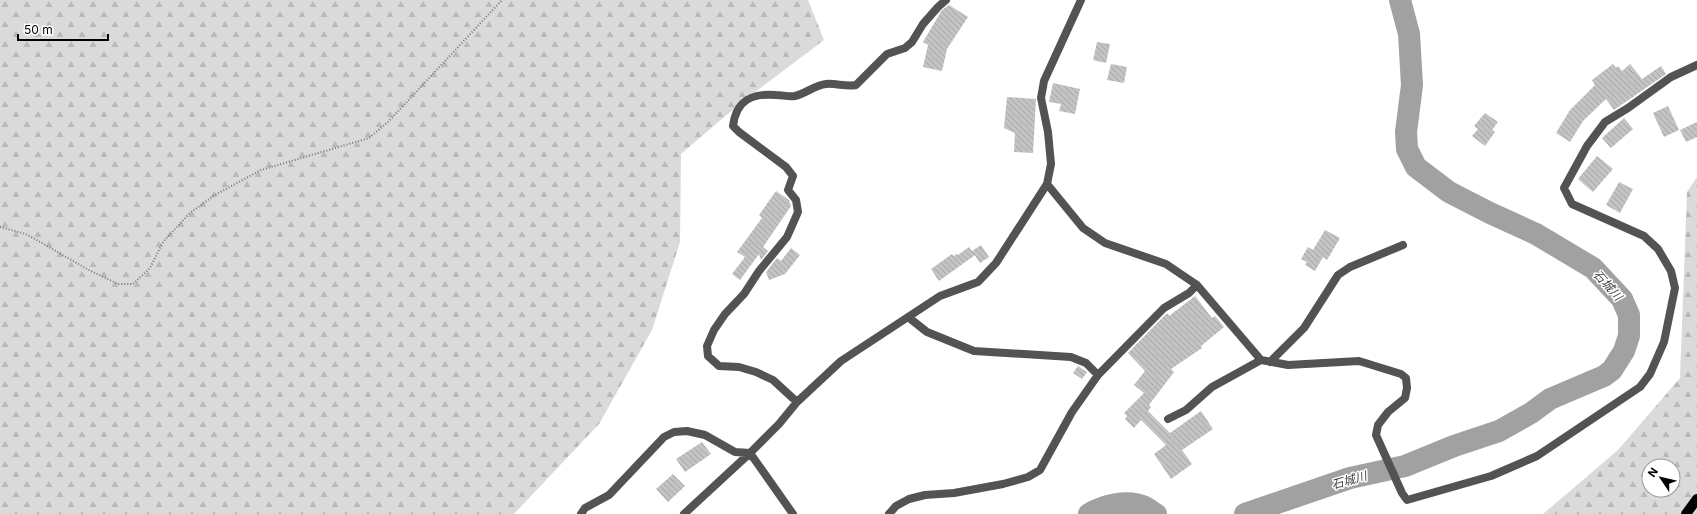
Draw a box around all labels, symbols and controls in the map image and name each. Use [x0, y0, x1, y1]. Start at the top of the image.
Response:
scale bar [18, 16, 108, 42]
text: 50 m [24, 22, 53, 37]
water label: 石城川 [1590, 267, 1627, 305]
north arrow [1641, 458, 1681, 498]
text: N [1645, 465, 1661, 480]
water label: 石城川 [1330, 467, 1370, 492]

